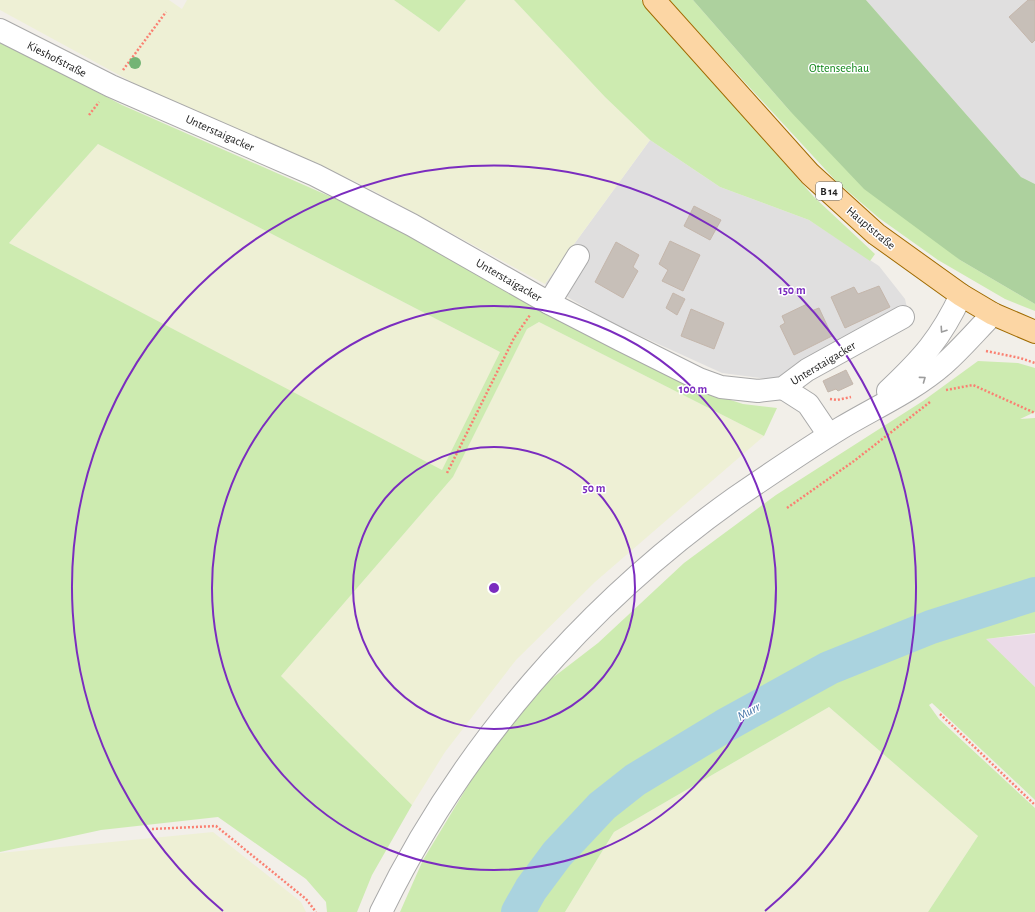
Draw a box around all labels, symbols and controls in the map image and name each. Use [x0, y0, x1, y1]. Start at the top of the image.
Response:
street label: Kieshofstraße [25, 39, 89, 79]
park label: Ottenseehau [809, 62, 869, 74]
street label: Unterstaigacker [184, 113, 256, 154]
road number: B 14 [816, 182, 842, 200]
street label: Hauptstraße [844, 204, 898, 252]
street label: Unterstaigacker [474, 256, 544, 304]
text: 150 m [778, 284, 806, 296]
one-way arrow [940, 326, 948, 333]
street label: Unterstaigacker [788, 339, 858, 387]
one-way arrow [919, 377, 926, 384]
text: 100 m [679, 383, 707, 395]
text: 50 m [583, 482, 606, 494]
centre of rings [487, 581, 501, 595]
water label: Murr [735, 700, 763, 724]

